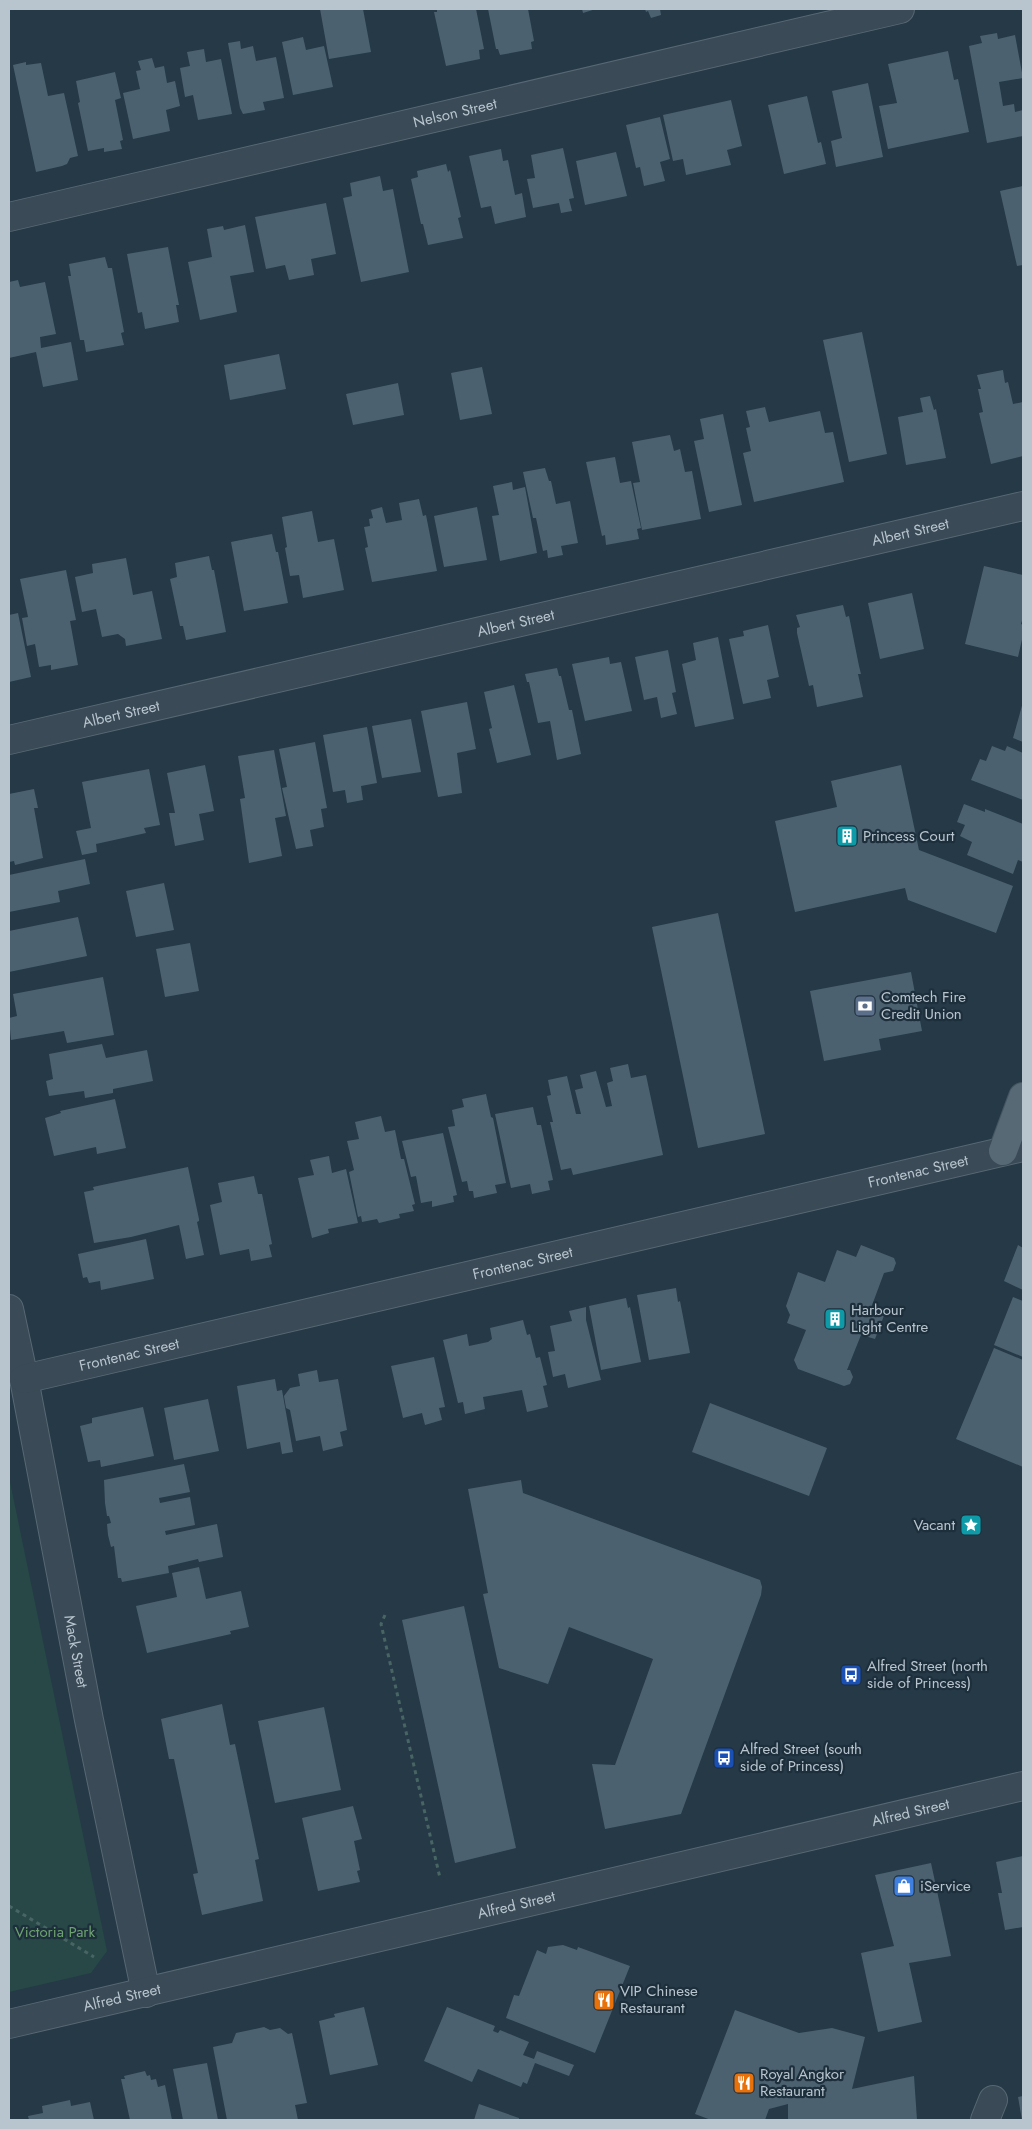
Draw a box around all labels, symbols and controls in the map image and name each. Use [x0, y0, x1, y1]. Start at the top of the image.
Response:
street label: Nelson Street [411, 92, 499, 133]
street label: Albert Street [869, 512, 952, 552]
street label: Albert Street [475, 603, 557, 643]
street label: Albert Street [80, 694, 162, 734]
building icon: Princess Court [835, 824, 859, 848]
place label: Princess Court [863, 825, 955, 847]
place label: Comtech Fire Credit Union [881, 986, 966, 1025]
bank icon: Comtech Fire Credit Union [853, 994, 877, 1018]
street label: Frontenac Street [866, 1149, 971, 1194]
street label: Frontenac Street [470, 1241, 575, 1285]
place label: Harbour Light Centre [851, 1299, 929, 1338]
building icon: Harbour Light Centre [823, 1307, 847, 1331]
street label: Frontenac Street [77, 1332, 182, 1377]
place icon: Vacant [959, 1513, 983, 1537]
place label: Vacant [914, 1514, 955, 1536]
street label: Mack Street [58, 1613, 94, 1690]
place label: Alfred Street (north side of Princess) [867, 1655, 988, 1694]
bus stop icon: Alfred Street (north side of Princess) [839, 1663, 863, 1687]
place label: Alfred Street (south side of Princess) [740, 1738, 862, 1777]
bus stop icon: Alfred Street (south side of Princess) [712, 1746, 736, 1770]
street label: Alfred Street [869, 1793, 952, 1832]
shop icon: iService [892, 1874, 916, 1898]
place label: iService [920, 1875, 971, 1897]
street label: Alfred Street [475, 1885, 558, 1925]
park label: Victoria Park [15, 1921, 96, 1943]
street label: Alfred Street [81, 1978, 163, 2017]
place label: VIP Chinese Restaurant [620, 1980, 698, 2019]
restaurant icon: VIP Chinese Restaurant [592, 1988, 616, 2012]
place label: Royal Angkor Restaurant [760, 2063, 845, 2102]
restaurant icon: Royal Angkor Restaurant [732, 2071, 756, 2095]

